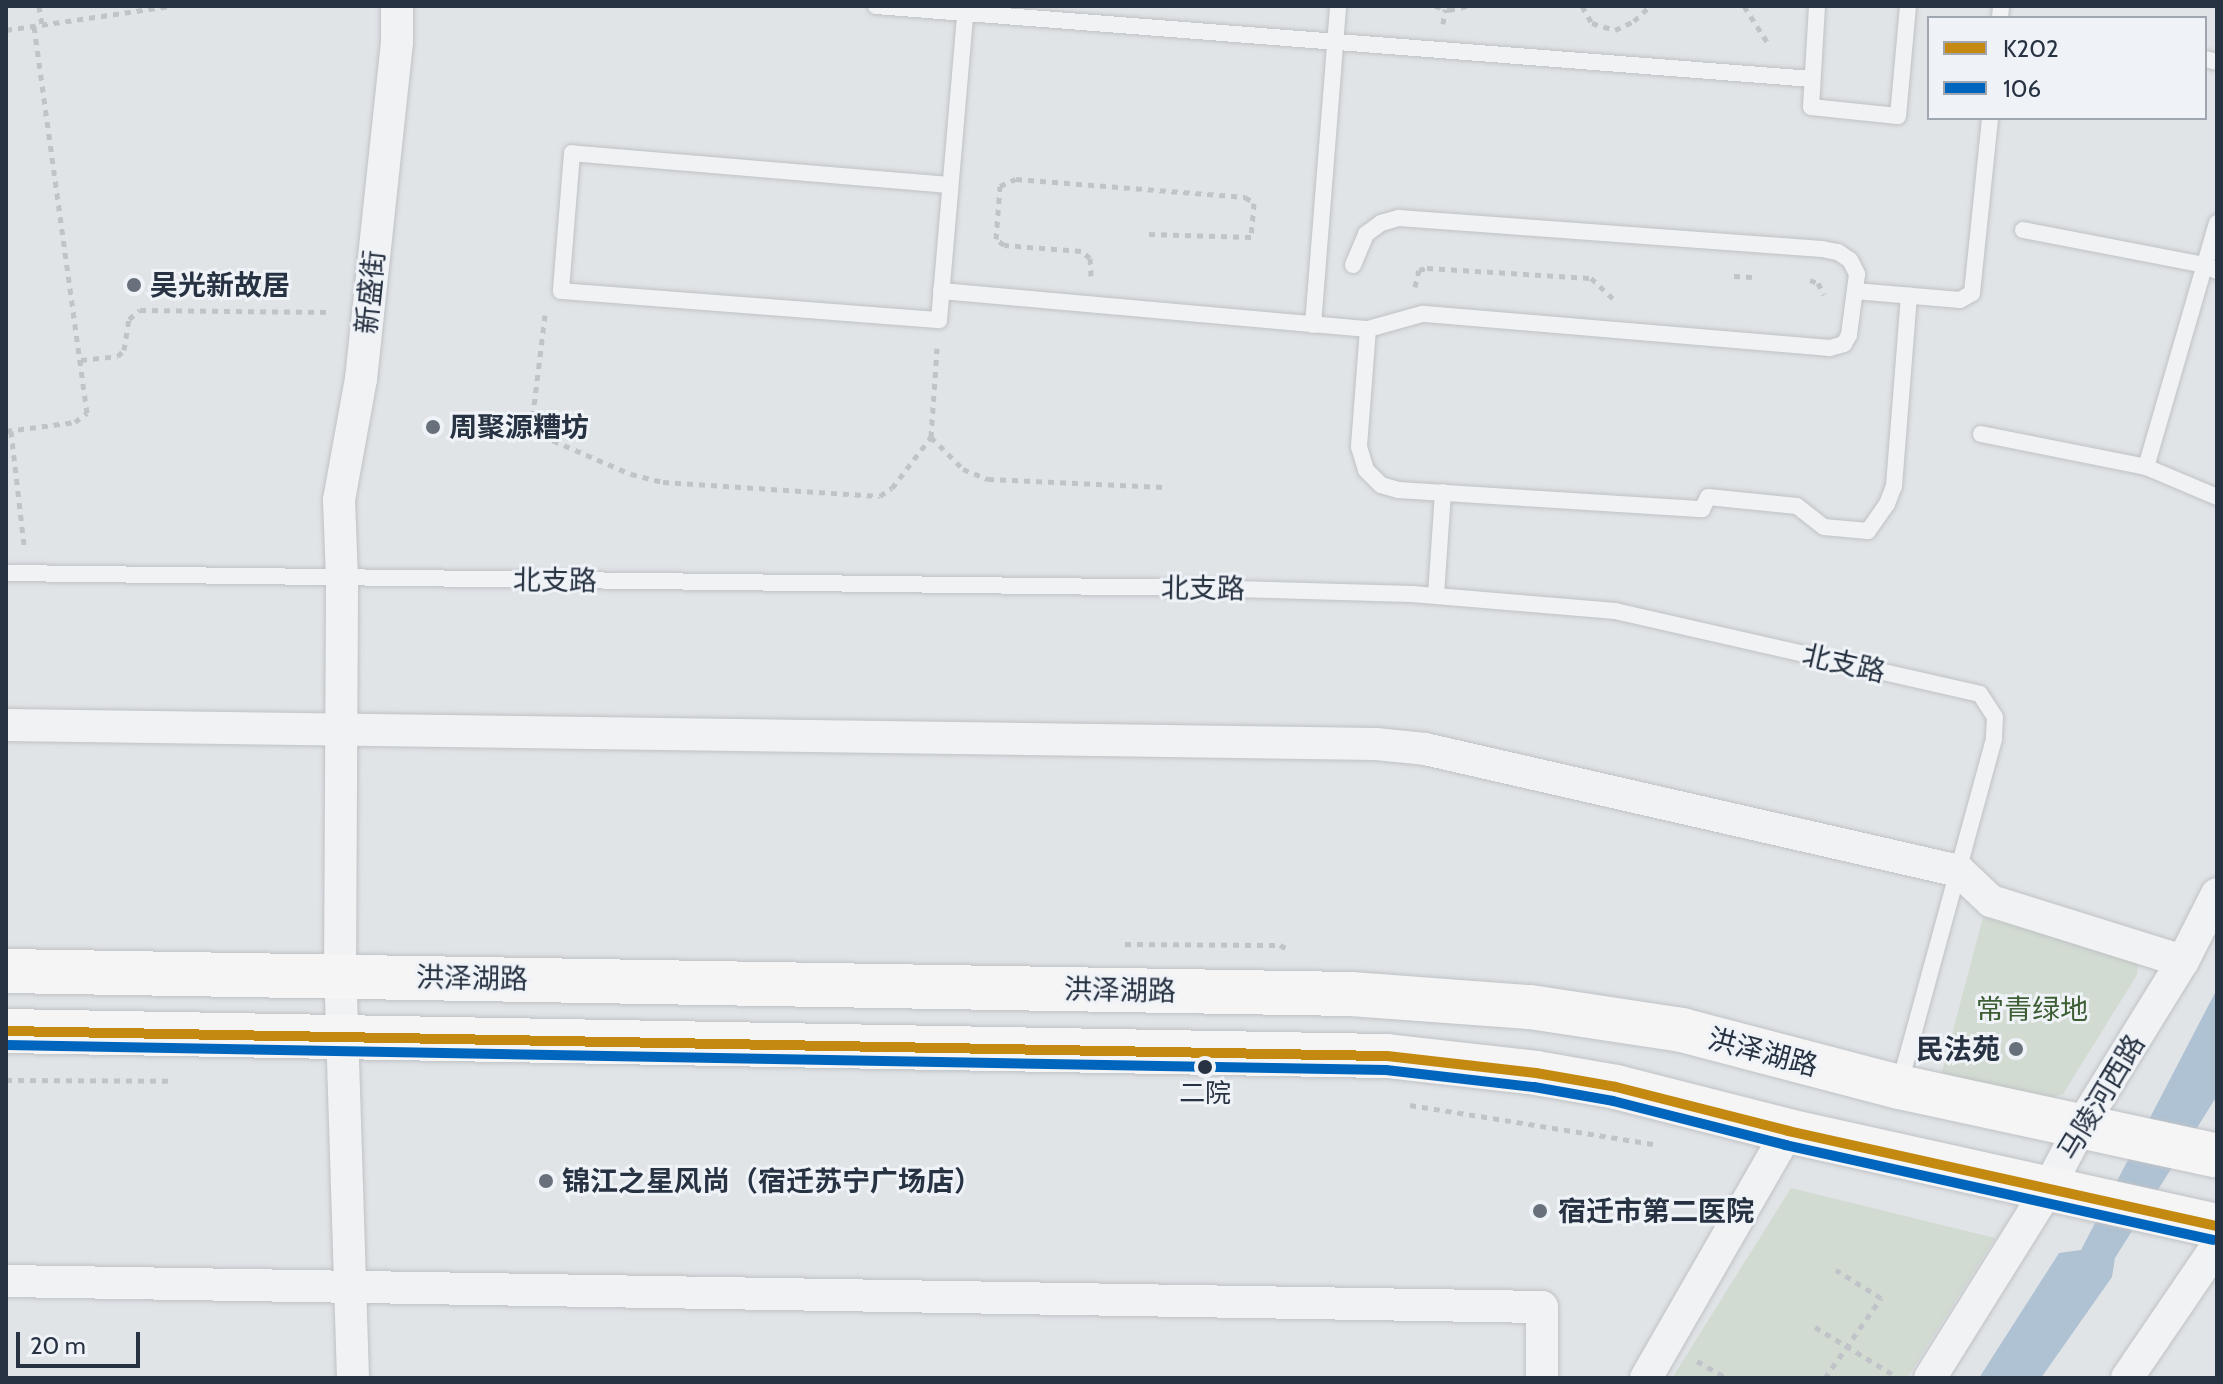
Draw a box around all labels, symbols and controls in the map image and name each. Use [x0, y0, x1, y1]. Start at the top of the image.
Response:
legend [1927, 16, 2207, 120]
text: K202 [2003, 34, 2059, 63]
text: 106 [2003, 74, 2041, 103]
street label: 新盛街 [349, 248, 391, 336]
place label: 吴光新故居 [150, 268, 290, 302]
marker: 吴光新故居 [125, 276, 143, 294]
place label: 周聚源糟坊 [449, 410, 589, 444]
marker: 周聚源糟坊 [424, 418, 442, 436]
street label: 北支路 [513, 562, 597, 598]
street label: 北支路 [1161, 570, 1245, 606]
street label: 北支路 [1799, 637, 1889, 689]
street label: 洪泽湖路 [416, 960, 528, 996]
street label: 洪泽湖路 [1064, 972, 1176, 1008]
park label: 常青绿地 [1976, 992, 2088, 1026]
street label: 洪泽湖路 [1705, 1021, 1821, 1083]
street label: 马陵河西路 [2051, 1028, 2151, 1166]
place label: 民法苑 [1916, 1032, 2000, 1066]
marker: 民法苑 [2007, 1040, 2025, 1058]
marker: 二院 [1197, 1059, 1213, 1075]
place label: 二院 [1179, 1078, 1231, 1110]
place label: 锦江之星风尚（宿迁苏宁广场店） [562, 1164, 982, 1198]
marker: 锦江之星风尚（宿迁苏宁广场店） [537, 1172, 555, 1190]
place label: 宿迁市第二医院 [1558, 1194, 1754, 1228]
marker: 宿迁市第二医院 [1529, 1200, 1551, 1222]
scale bar [20, 1316, 144, 1366]
text: 20 m [30, 1331, 86, 1360]

